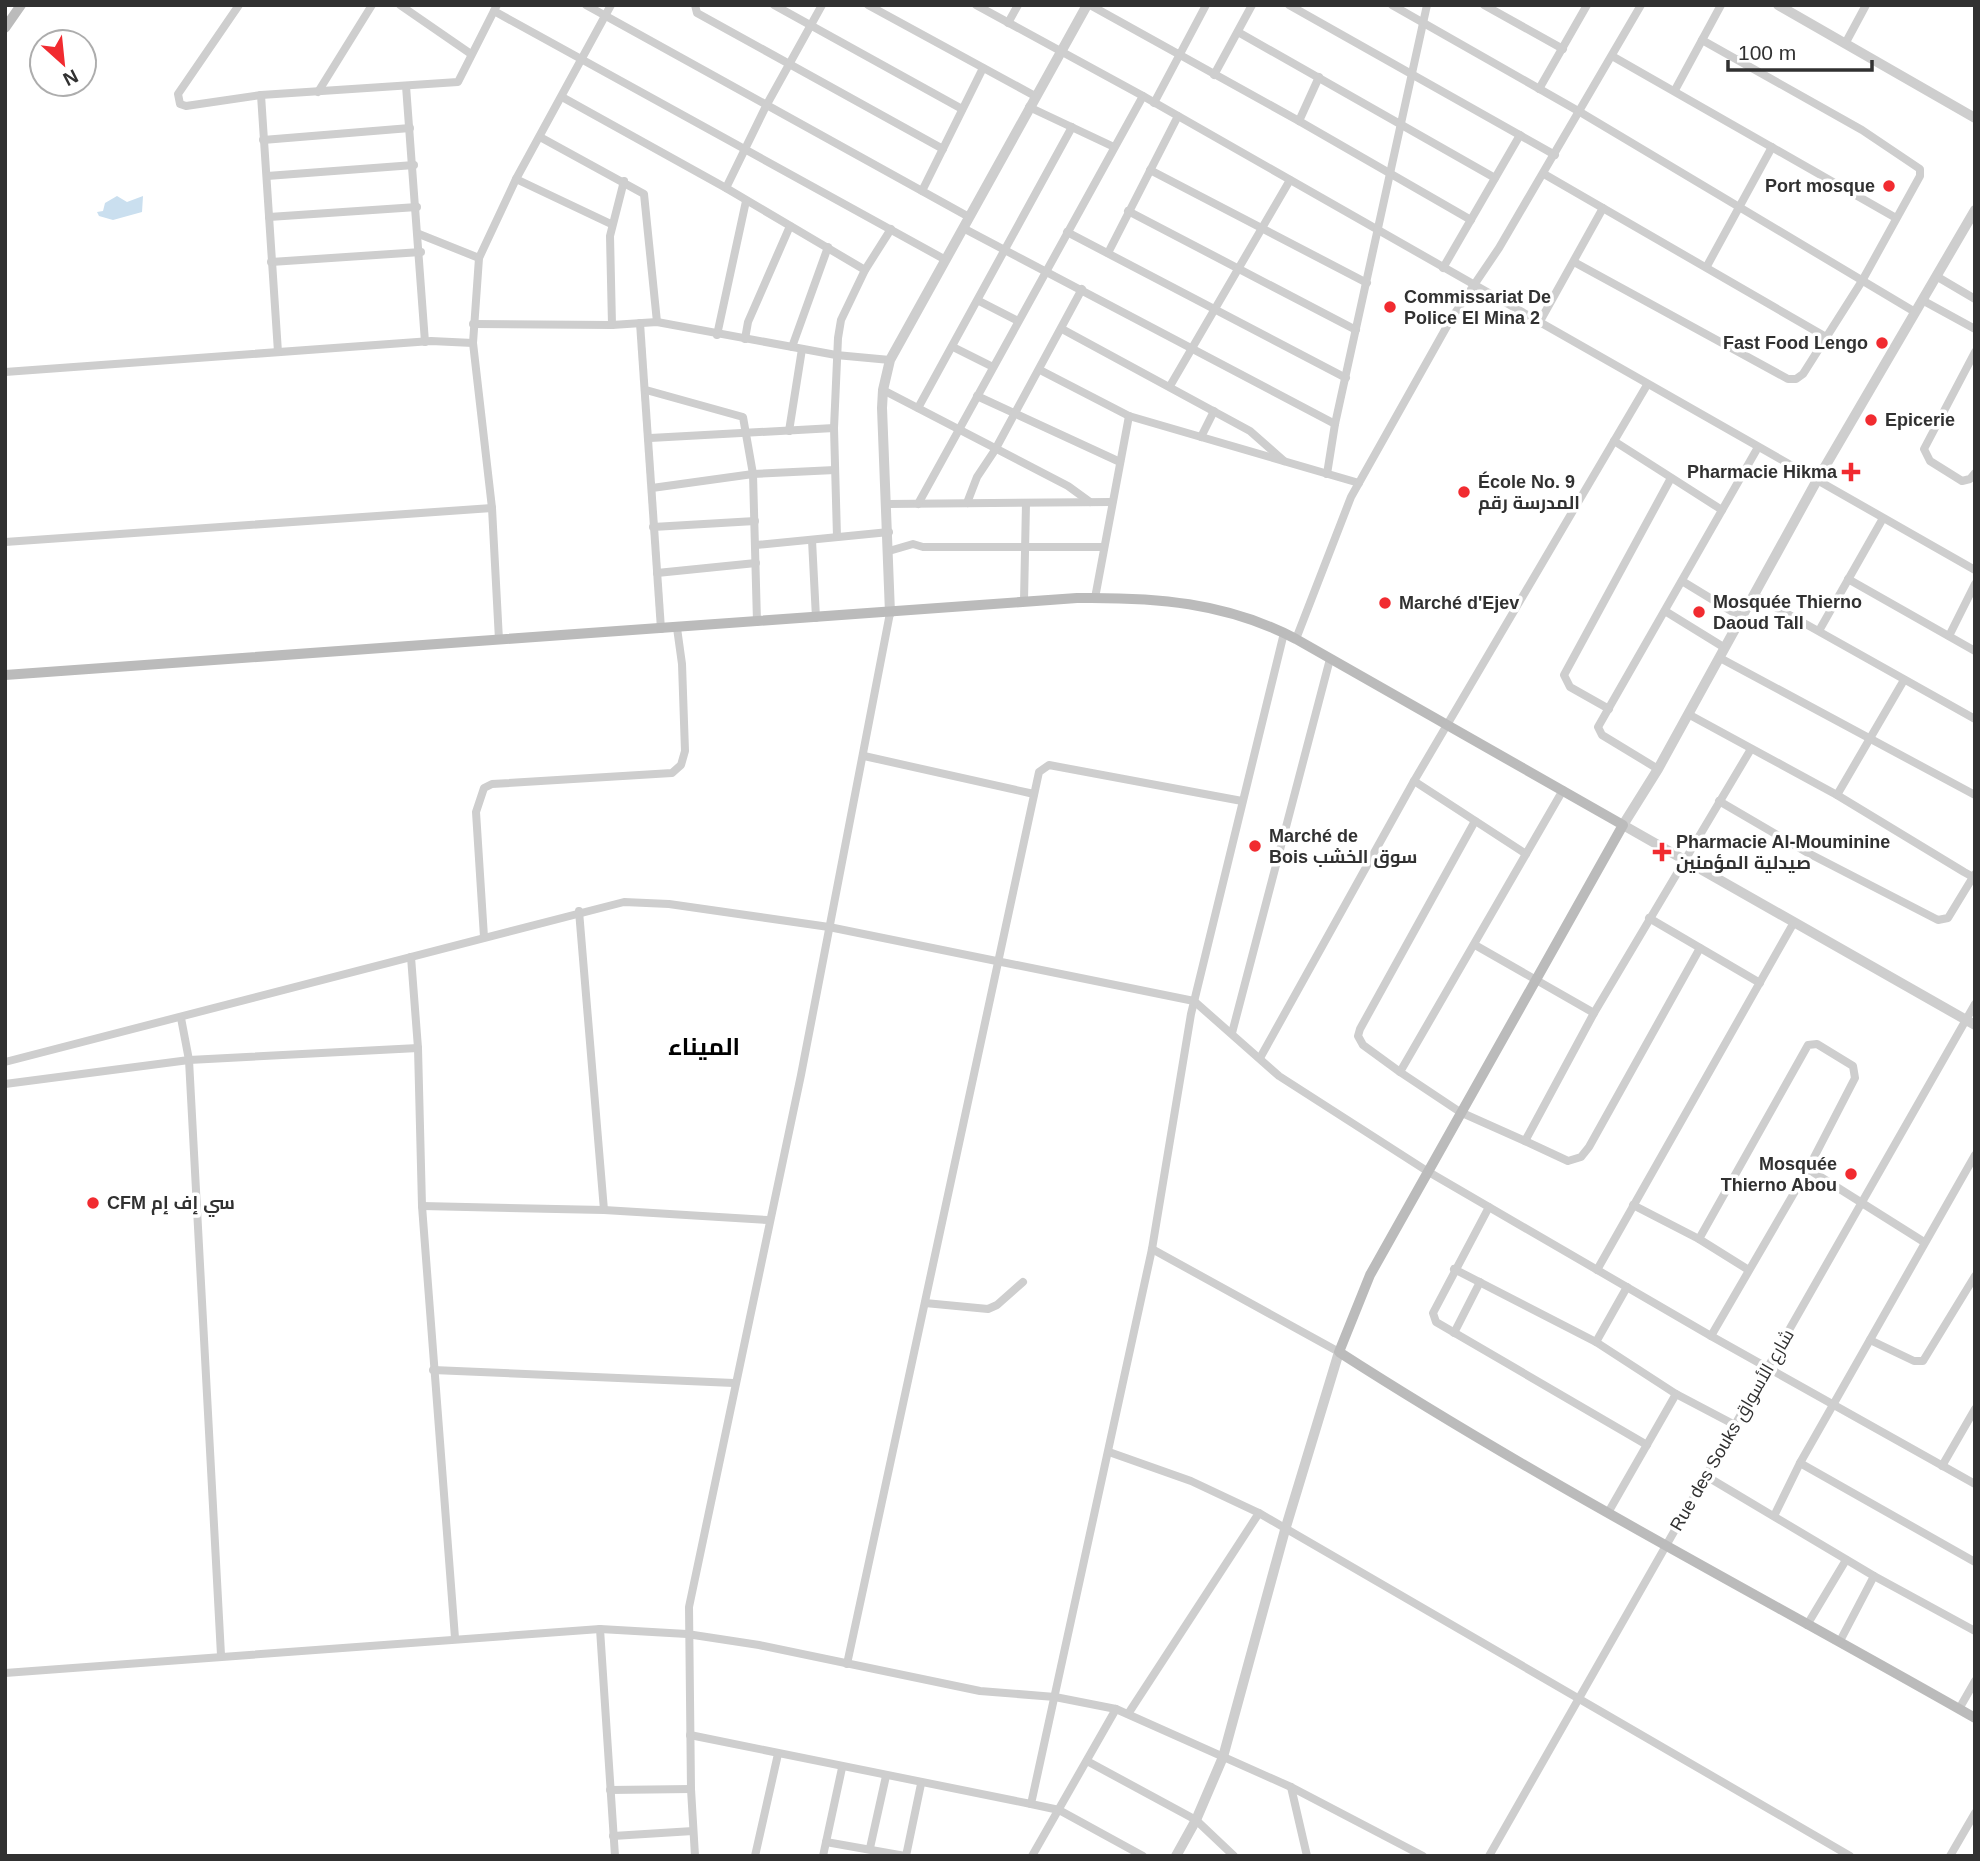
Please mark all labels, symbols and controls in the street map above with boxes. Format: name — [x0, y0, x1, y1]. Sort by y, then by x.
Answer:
north arrow — [28, 28, 98, 98]
scale bar — [1728, 28, 1871, 72]
text: 100 m — [1738, 41, 1796, 64]
text: N — [60, 65, 81, 90]
place label: Port mosque — [1765, 176, 1875, 196]
marker: Port mosque — [1881, 178, 1897, 194]
place label: Commissariat De Police El Mina 2 — [1404, 287, 1551, 328]
marker: Commissariat De Police El Mina 2 — [1382, 299, 1398, 315]
place label: Fast Food Lengo — [1723, 333, 1868, 353]
marker: Fast Food Lengo — [1874, 335, 1890, 351]
place label: Epicerie — [1885, 410, 1955, 430]
marker: Epicerie — [1863, 412, 1879, 428]
place label: Pharmacie Hikma — [1687, 462, 1838, 482]
marker: Pharmacie Hikma — [1843, 464, 1859, 480]
place label: École No. 9 المدرسة رقم — [1478, 471, 1580, 515]
marker: École No. 9 المدرسة رقم — [1456, 484, 1472, 500]
place label: Mosquée Thierno Daoud Tall — [1713, 592, 1862, 633]
place label: Marché d'Ejev — [1399, 593, 1519, 613]
marker: Marché d'Ejev — [1377, 595, 1393, 611]
marker: Mosquée Thierno Daoud Tall — [1691, 604, 1707, 620]
place label: Marché de Bois سوق الخشب — [1269, 826, 1417, 868]
place label: Pharmacie Al-Mouminine صيدلية المؤمنين — [1676, 832, 1890, 874]
marker: Marché de Bois سوق الخشب — [1247, 838, 1263, 854]
marker: Pharmacie Al-Mouminine صيدلية المؤمنين — [1654, 844, 1670, 860]
district label: الميناء — [668, 1033, 740, 1060]
place label: Mosquée Thierno Abou — [1721, 1154, 1837, 1195]
marker: Mosquée Thierno Abou — [1843, 1166, 1859, 1182]
place label: CFM سي إف إم — [107, 1193, 235, 1217]
marker: CFM سي إف إم — [85, 1195, 101, 1211]
street label: Rue des Souks شارع الأسواق — [1666, 1326, 1800, 1535]

